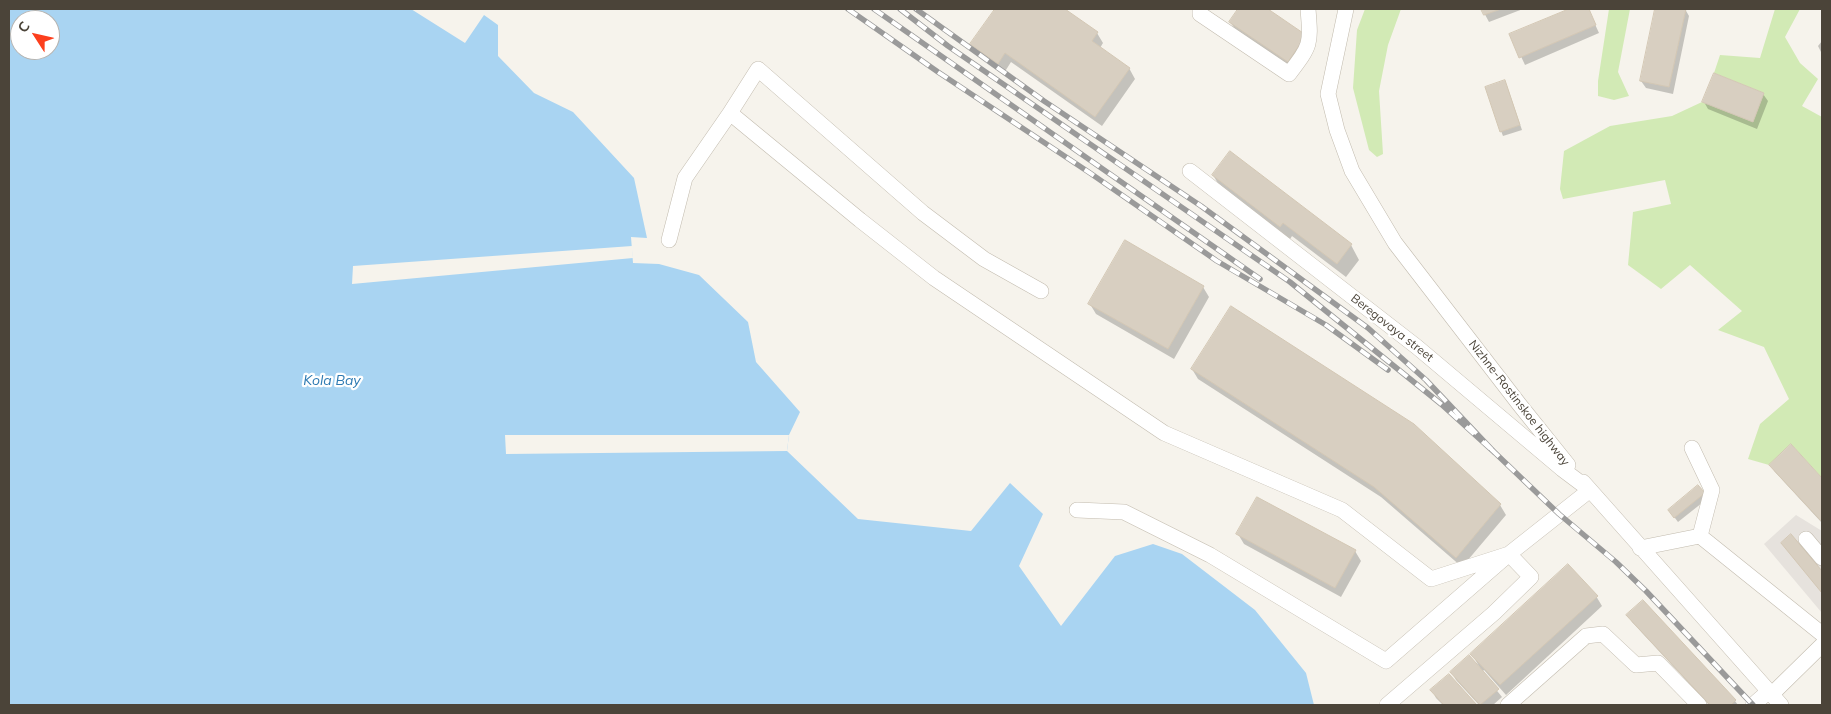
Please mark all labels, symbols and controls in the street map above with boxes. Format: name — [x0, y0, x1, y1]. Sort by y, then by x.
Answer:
north arrow — [10, 10, 60, 60]
text: С — [13, 18, 34, 36]
street label: Beregovaya street — [1348, 291, 1436, 365]
street label: Nizhne-Rostinskoe highway — [1466, 337, 1572, 469]
water label: Kola Bay — [303, 373, 361, 389]

